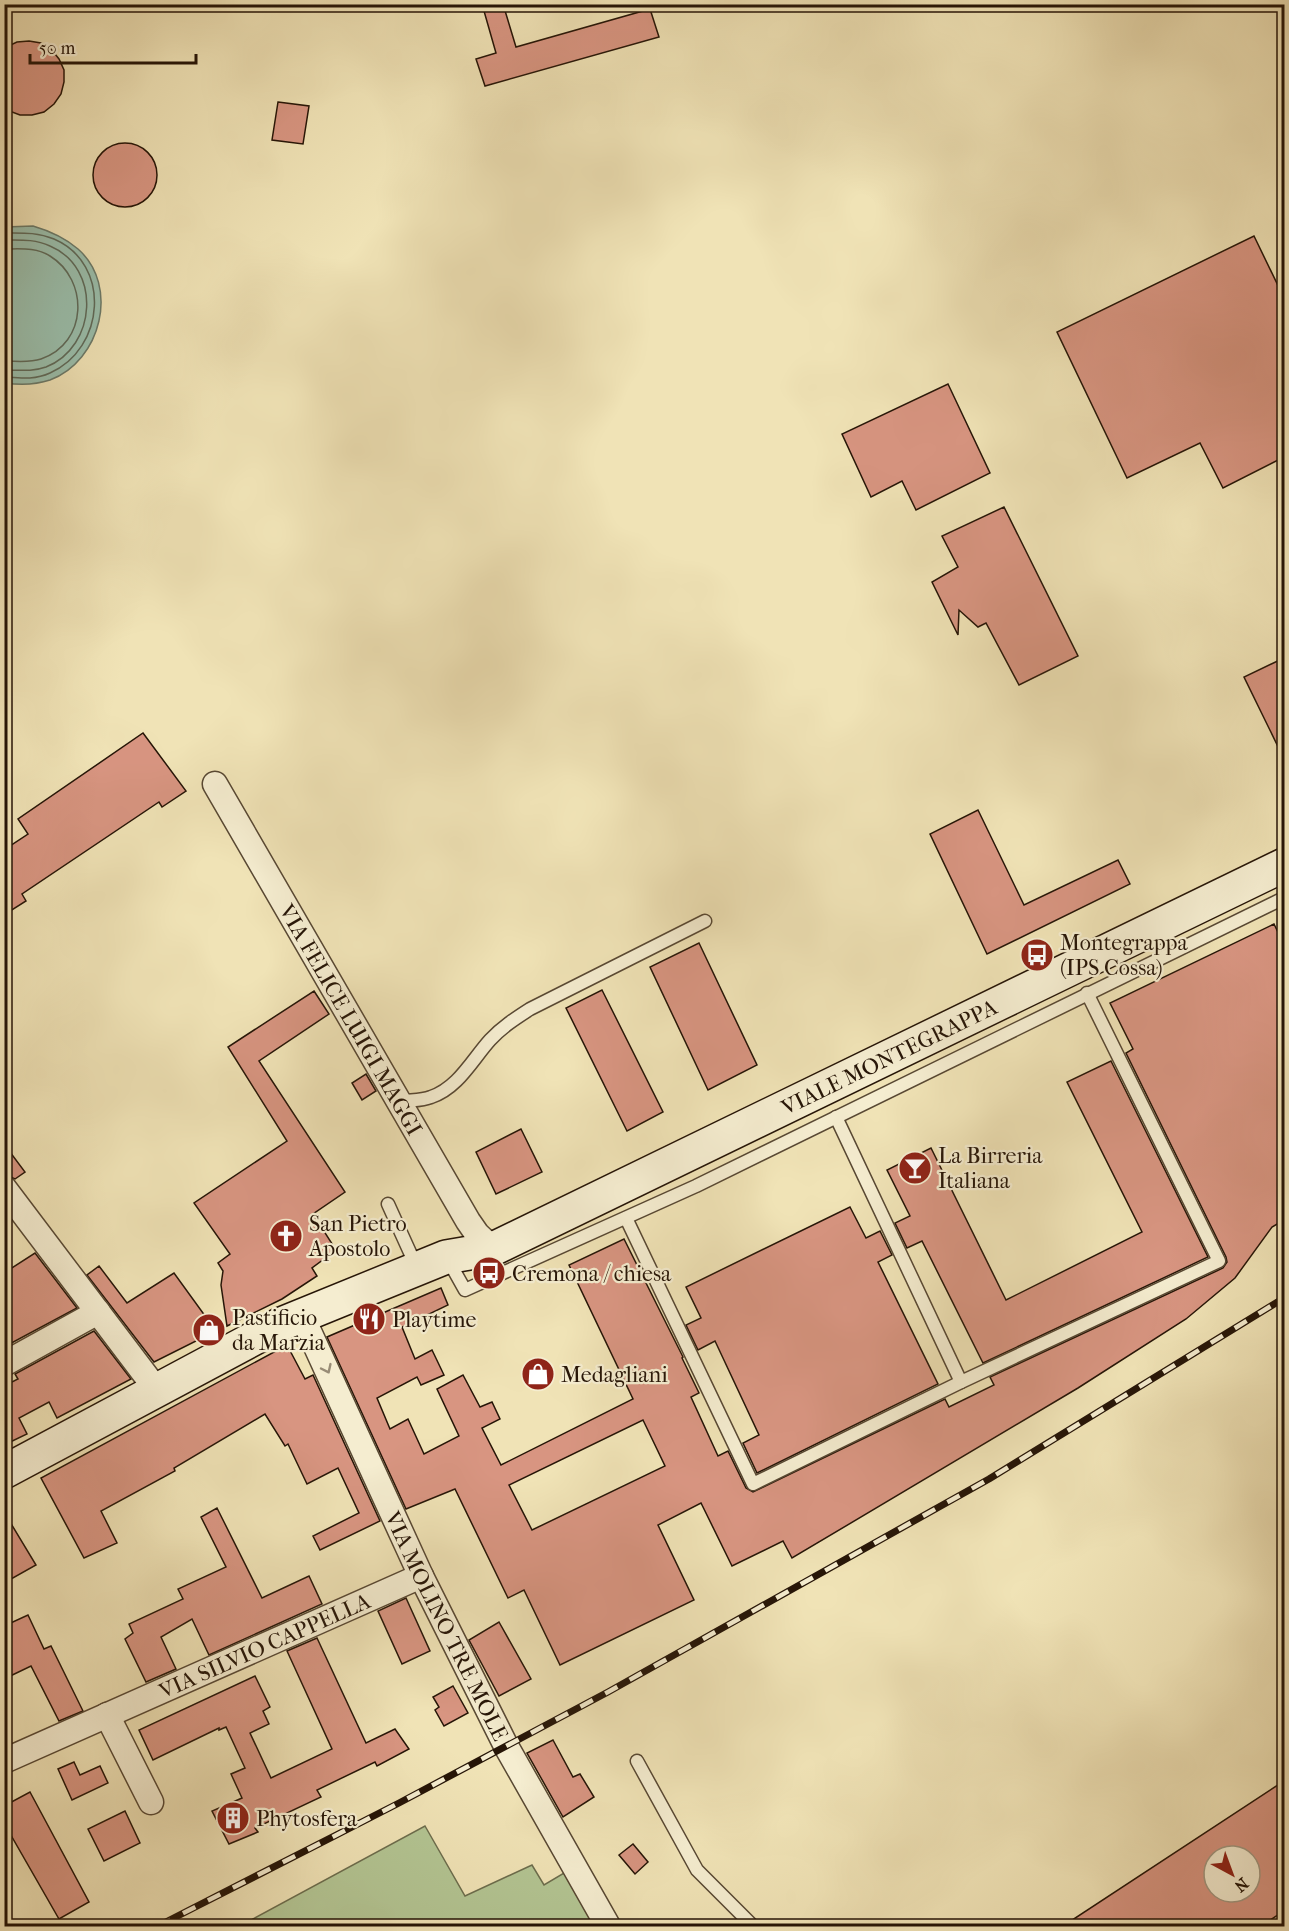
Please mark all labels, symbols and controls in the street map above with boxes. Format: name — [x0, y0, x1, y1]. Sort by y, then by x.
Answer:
scale bar — [30, 27, 196, 65]
text: 50 m — [39, 38, 76, 59]
street label: VIA FELICE LUIGI MAGGI — [273, 899, 428, 1140]
place label: Montegrappa (IPS Cossa) — [1060, 930, 1188, 981]
bus stop icon: Montegrappa (IPS Cossa) — [1019, 937, 1055, 973]
street label: VIALE MONTEGRAPPA — [777, 994, 1002, 1121]
place label: La Birreria Italiana — [938, 1143, 1043, 1194]
bar icon: La Birreria Italiana — [897, 1150, 933, 1186]
place label: San Pietro Apostolo — [308, 1211, 407, 1262]
church icon: San Pietro Apostolo — [268, 1218, 304, 1254]
bus stop icon: Cremona / chiesa — [471, 1255, 507, 1291]
place label: Cremona / chiesa — [512, 1261, 672, 1287]
restaurant icon: Playtime — [351, 1301, 387, 1337]
place label: Pastificio da Marzia — [232, 1305, 326, 1356]
place label: Playtime — [392, 1307, 476, 1333]
shop icon: Pastificio da Marzia — [191, 1312, 227, 1348]
shop icon: Medagliani — [520, 1356, 556, 1392]
one-way arrow — [319, 1362, 331, 1373]
place label: Medagliani — [561, 1362, 668, 1388]
street label: VIA MOLINO TRE MOLE — [379, 1506, 513, 1745]
street label: VIA SILVIO CAPPELLA — [154, 1588, 375, 1705]
building icon: Phytosfera — [215, 1800, 251, 1836]
place label: Phytosfera — [256, 1806, 358, 1832]
north arrow — [1202, 1844, 1262, 1904]
text: N — [1230, 1874, 1252, 1897]

